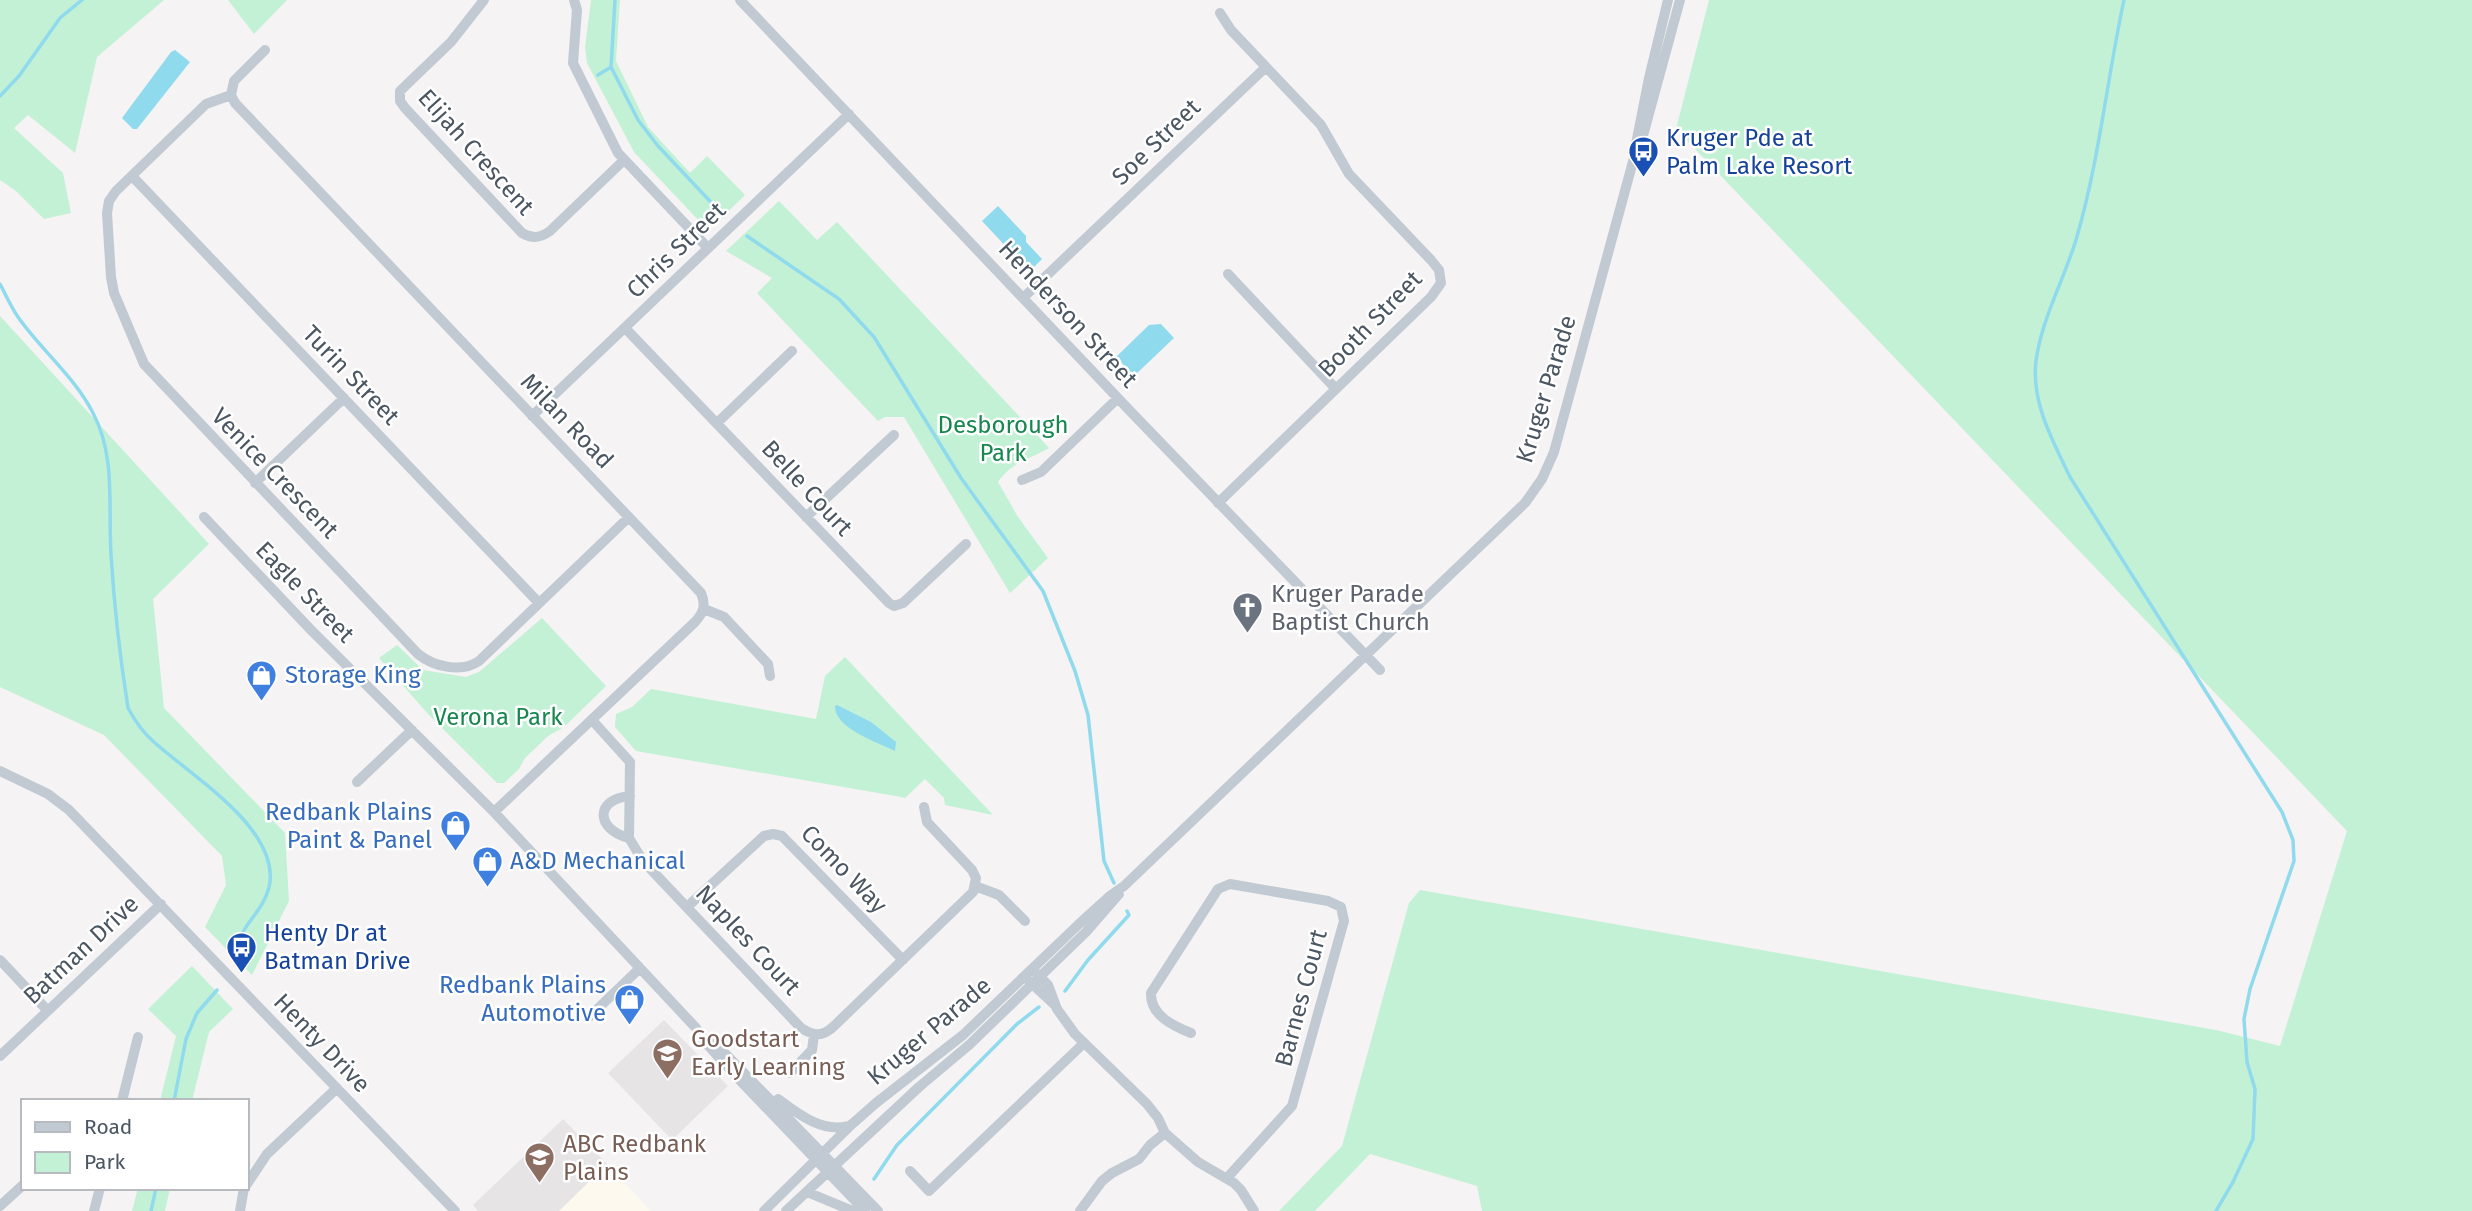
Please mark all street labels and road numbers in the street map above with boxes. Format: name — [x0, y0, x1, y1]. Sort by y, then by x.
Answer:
street label: Elijah Crescent — [412, 83, 540, 221]
street label: Soe Street — [1106, 93, 1206, 191]
street label: Chris Street — [621, 196, 731, 304]
street label: Henderson Street — [993, 235, 1143, 393]
street label: Booth Street — [1312, 265, 1428, 383]
street label: Kruger Parade — [1510, 312, 1582, 466]
street label: Turin Street — [297, 320, 405, 431]
street label: Milan Road — [515, 368, 619, 474]
street label: Venice Crescent — [206, 402, 344, 544]
street label: Belle Court — [756, 435, 858, 542]
street label: Eagle Street — [250, 536, 360, 648]
street label: Como Way — [795, 819, 893, 919]
street label: Naples Court — [690, 879, 806, 1001]
street label: Batman Drive — [18, 890, 144, 1010]
street label: Barnes Court — [1269, 926, 1333, 1069]
street label: Kruger Parade — [861, 971, 997, 1091]
street label: Henty Drive — [268, 988, 376, 1098]

